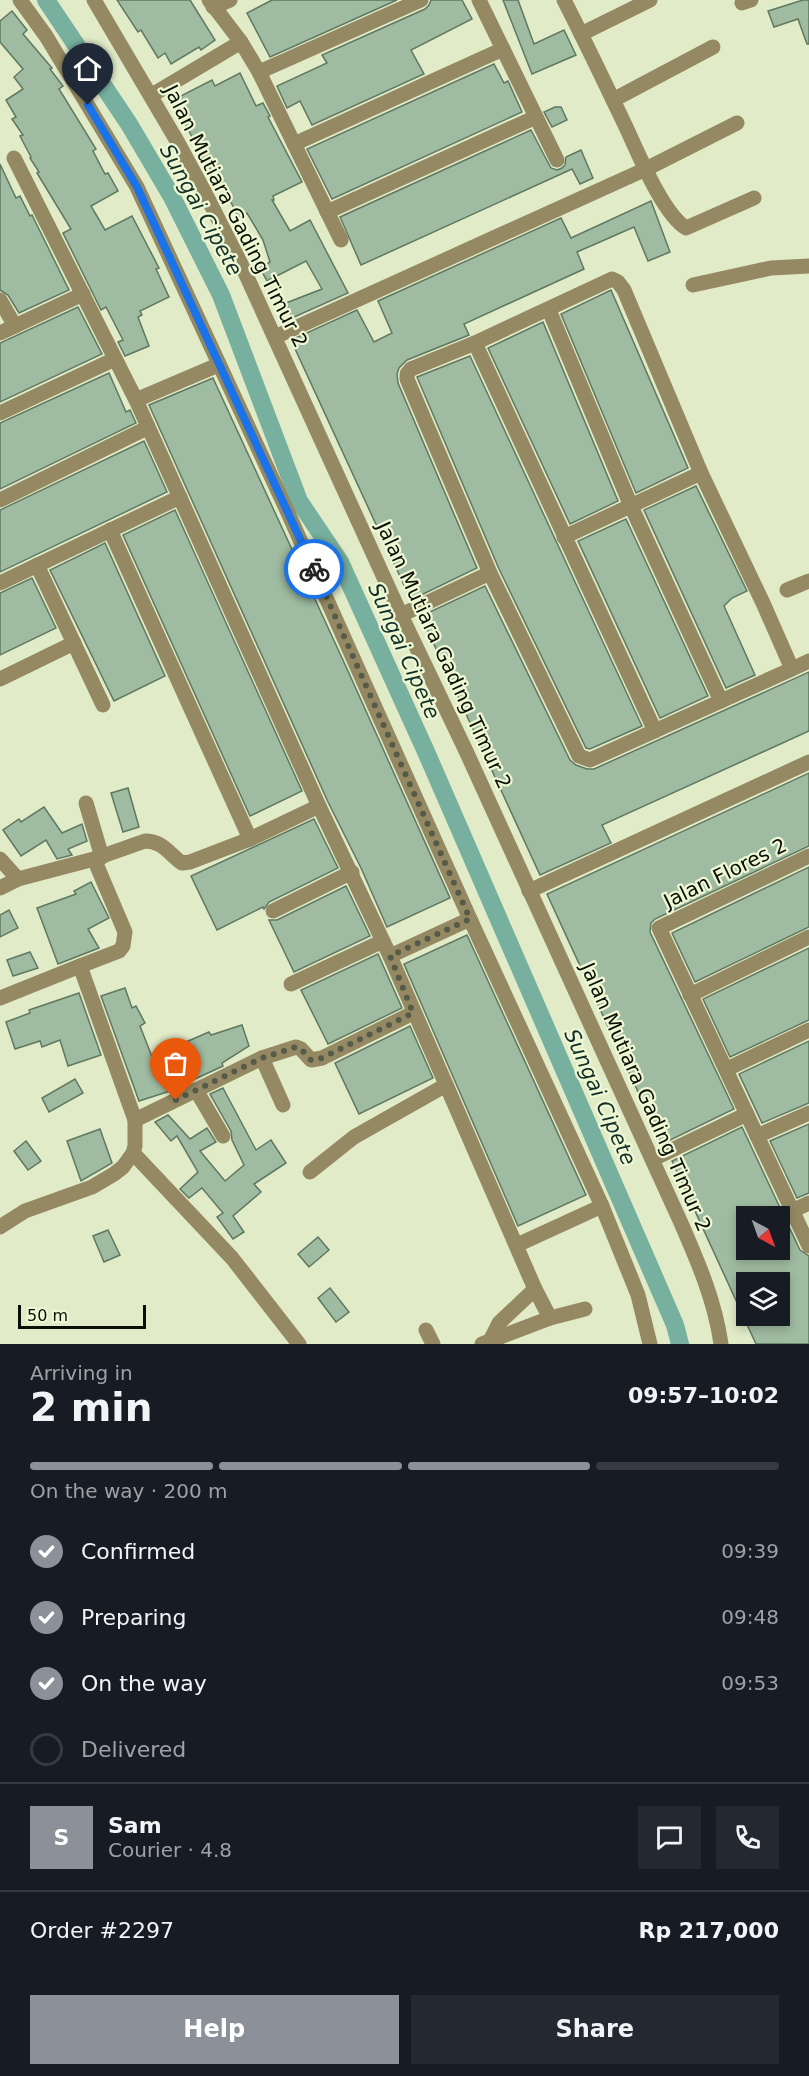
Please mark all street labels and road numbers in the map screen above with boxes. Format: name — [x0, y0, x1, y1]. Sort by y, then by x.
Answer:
street label: Jalan Mutiara Gading Timur 2 — [158, 79, 313, 351]
street label: Jalan Mutiara Gading Timur 2 — [371, 516, 517, 792]
street label: Jalan Flores 2 — [658, 833, 790, 914]
street label: Jalan Mutiara Gading Timur 2 — [575, 957, 716, 1235]

